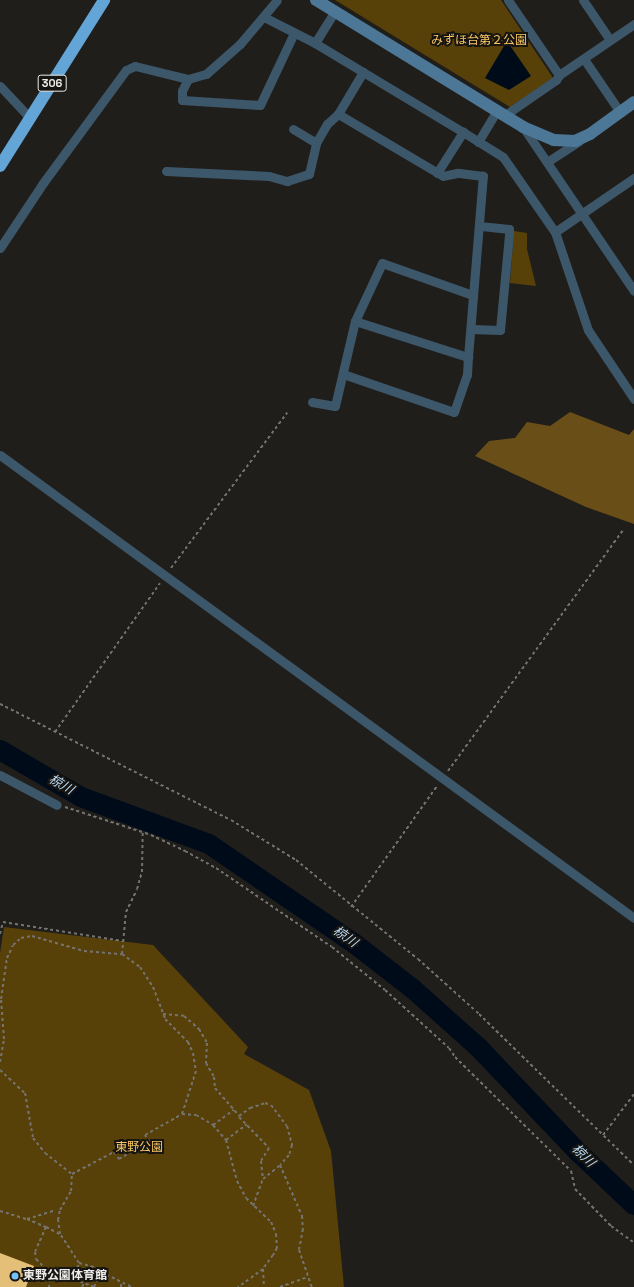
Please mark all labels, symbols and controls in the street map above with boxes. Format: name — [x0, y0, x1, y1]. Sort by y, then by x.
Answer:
park label: みずほ台第２公園 — [431, 34, 527, 48]
road number: 306 — [37, 74, 67, 92]
water label: 椋川 — [46, 772, 76, 798]
water label: 椋川 — [330, 923, 360, 951]
park label: 東野公園 — [115, 1141, 163, 1155]
water label: 椋川 — [568, 1141, 598, 1171]
place label: 東野公園体育館 — [23, 1269, 107, 1283]
marker: 東野公園体育館 — [10, 1271, 20, 1281]

